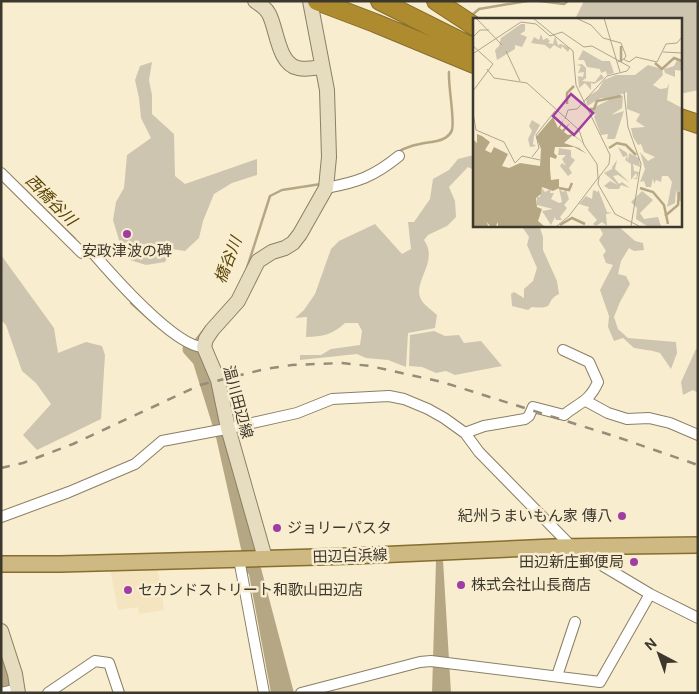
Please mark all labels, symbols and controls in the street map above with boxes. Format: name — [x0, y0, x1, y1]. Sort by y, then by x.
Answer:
inset map — [473, 18, 682, 226]
water label: 西橋谷川 — [21, 170, 82, 231]
marker: 安政津波の碑 — [121, 228, 133, 240]
water label: 橋谷川 — [210, 232, 247, 286]
place label: 安政津波の碑 — [82, 241, 172, 261]
street label: 温川田辺線 — [219, 363, 257, 441]
place label: 紀州うまいもん家 傳八 — [458, 506, 612, 526]
marker: 紀州うまいもん家 傳八 — [616, 510, 628, 522]
place label: ジョリーパスタ — [287, 518, 392, 538]
marker: ジョリーパスタ — [271, 522, 283, 534]
street label: 田辺白浜線 — [312, 545, 388, 567]
place label: 田辺新庄郵便局 — [519, 552, 624, 572]
marker: 田辺新庄郵便局 — [628, 556, 640, 568]
place label: 株式会社山長商店 — [471, 575, 591, 595]
marker: 株式会社山長商店 — [455, 579, 467, 591]
place label: セカンドストリート和歌山田辺店 — [138, 580, 363, 600]
marker: セカンドストリート和歌山田辺店 — [122, 584, 134, 596]
north arrow — [634, 629, 684, 679]
text: N — [641, 634, 660, 654]

